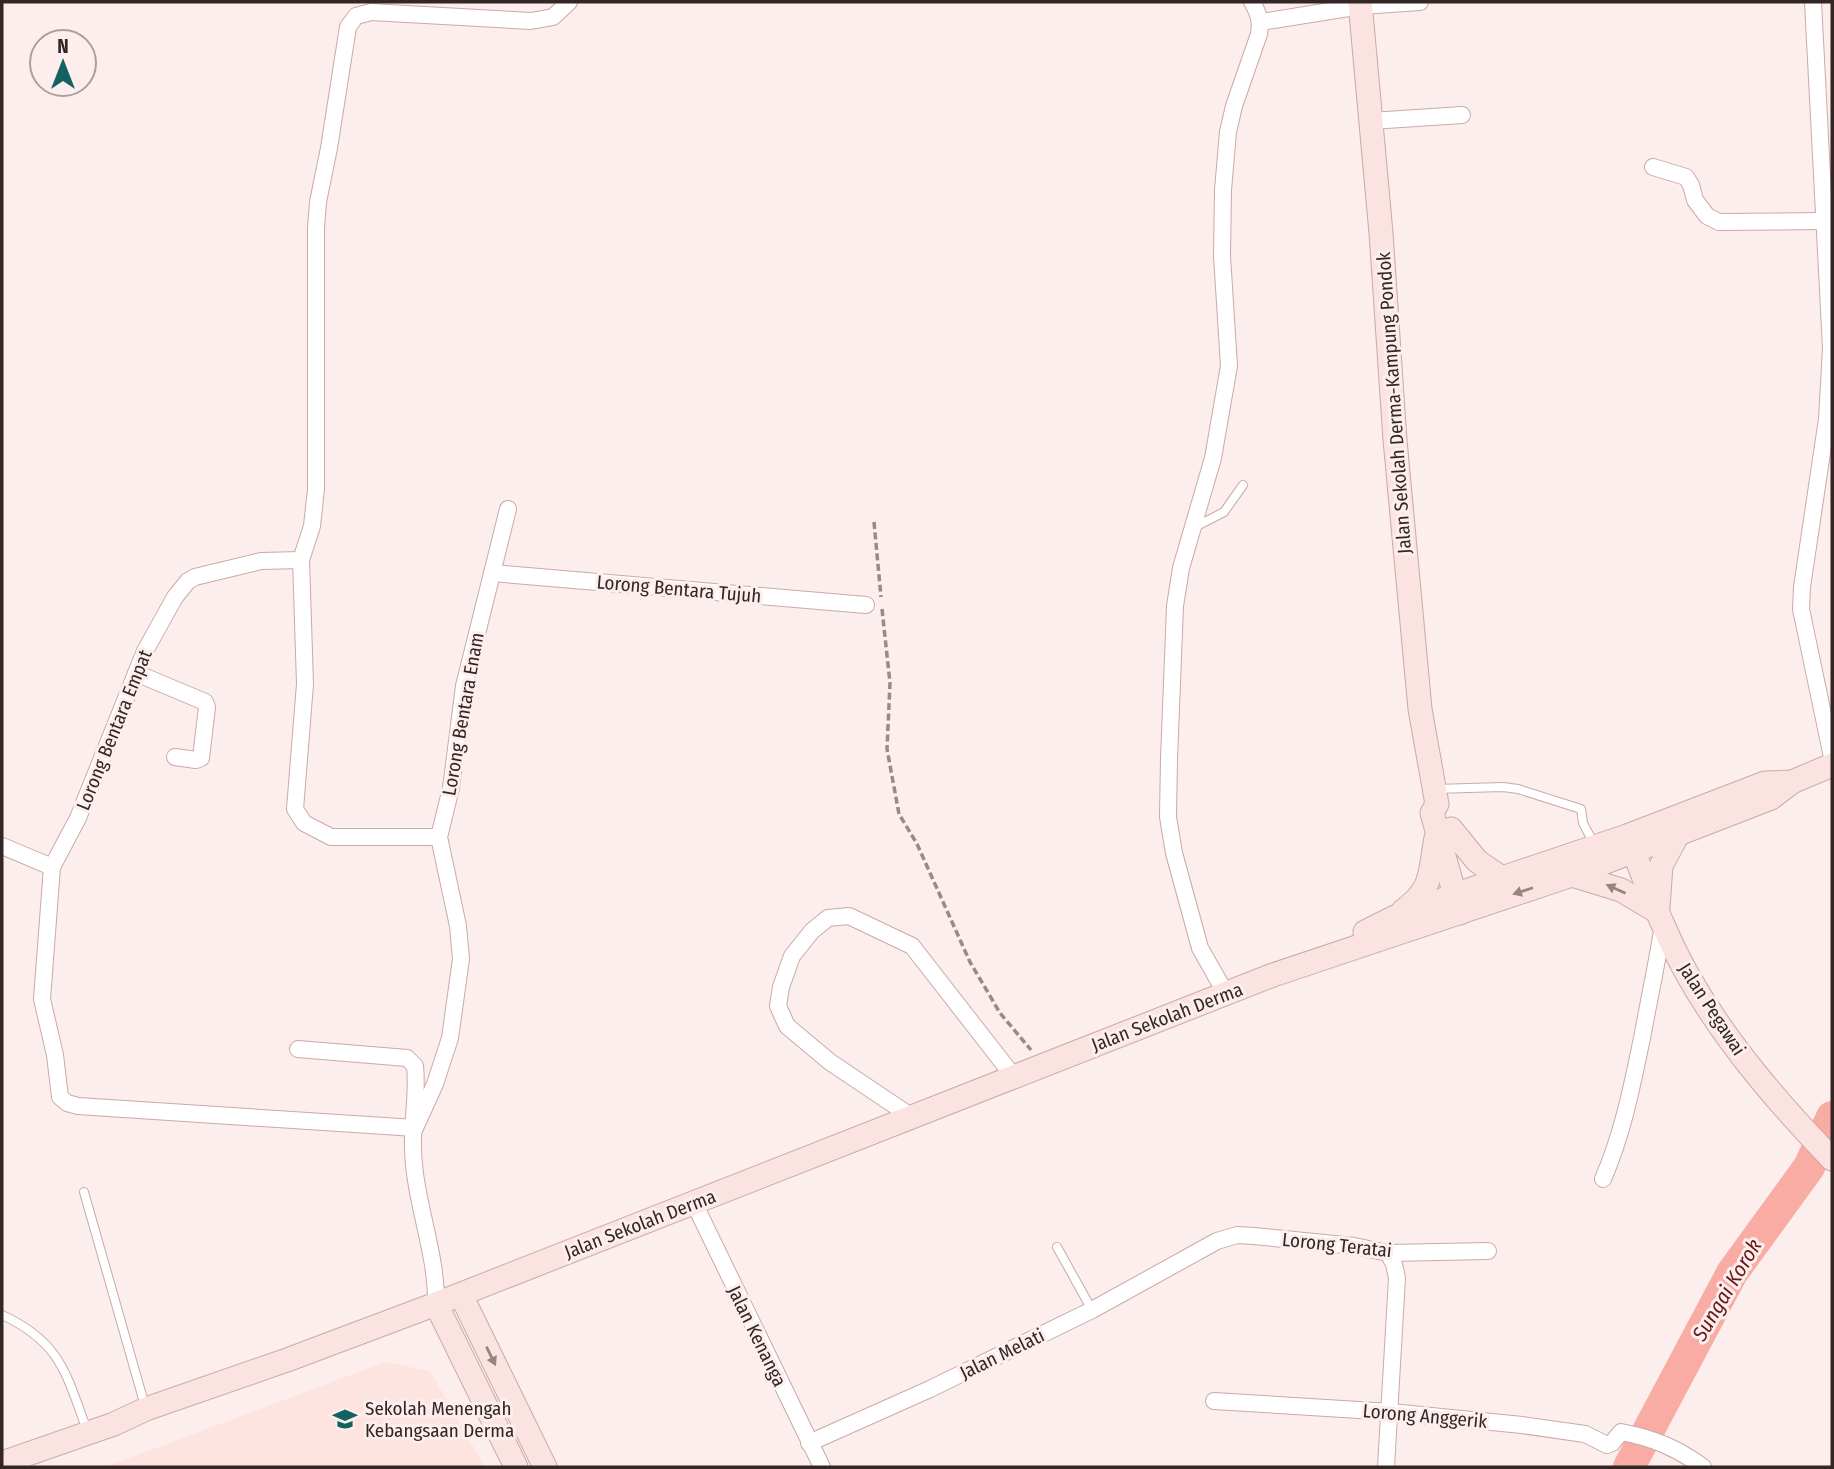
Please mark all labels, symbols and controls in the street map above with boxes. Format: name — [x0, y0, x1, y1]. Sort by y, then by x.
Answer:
north arrow — [28, 28, 98, 98]
text: N — [57, 35, 69, 58]
street label: Jalan Sekolah Derma-Kampung Pondok — [1372, 251, 1416, 555]
street label: Lorong Bentara Tujuh — [596, 570, 762, 608]
street label: Lorong Bentara Enam — [437, 631, 489, 797]
street label: Lorong Bentara Empat — [71, 646, 157, 814]
one-way arrow — [1606, 883, 1627, 894]
one-way arrow — [1512, 886, 1533, 897]
street label: Jalan Pegawai — [1674, 958, 1750, 1060]
street label: Jalan Sekolah Derma — [1088, 978, 1246, 1056]
street label: Jalan Sekolah Derma — [561, 1185, 719, 1263]
street label: Lorong Teratai — [1281, 1228, 1393, 1262]
water label: Sungai Korok — [1686, 1234, 1768, 1346]
street label: Jalan Kenanga — [723, 1282, 791, 1390]
street label: Jalan Melati — [956, 1324, 1048, 1384]
one-way arrow — [485, 1346, 496, 1366]
place label: Sekolah Menengah Kebangsaan Derma — [365, 1397, 514, 1442]
street label: Lorong Anggerik — [1362, 1399, 1488, 1433]
school or university icon: Sekolah Menengah Kebangsaan Derma — [331, 1405, 359, 1433]

